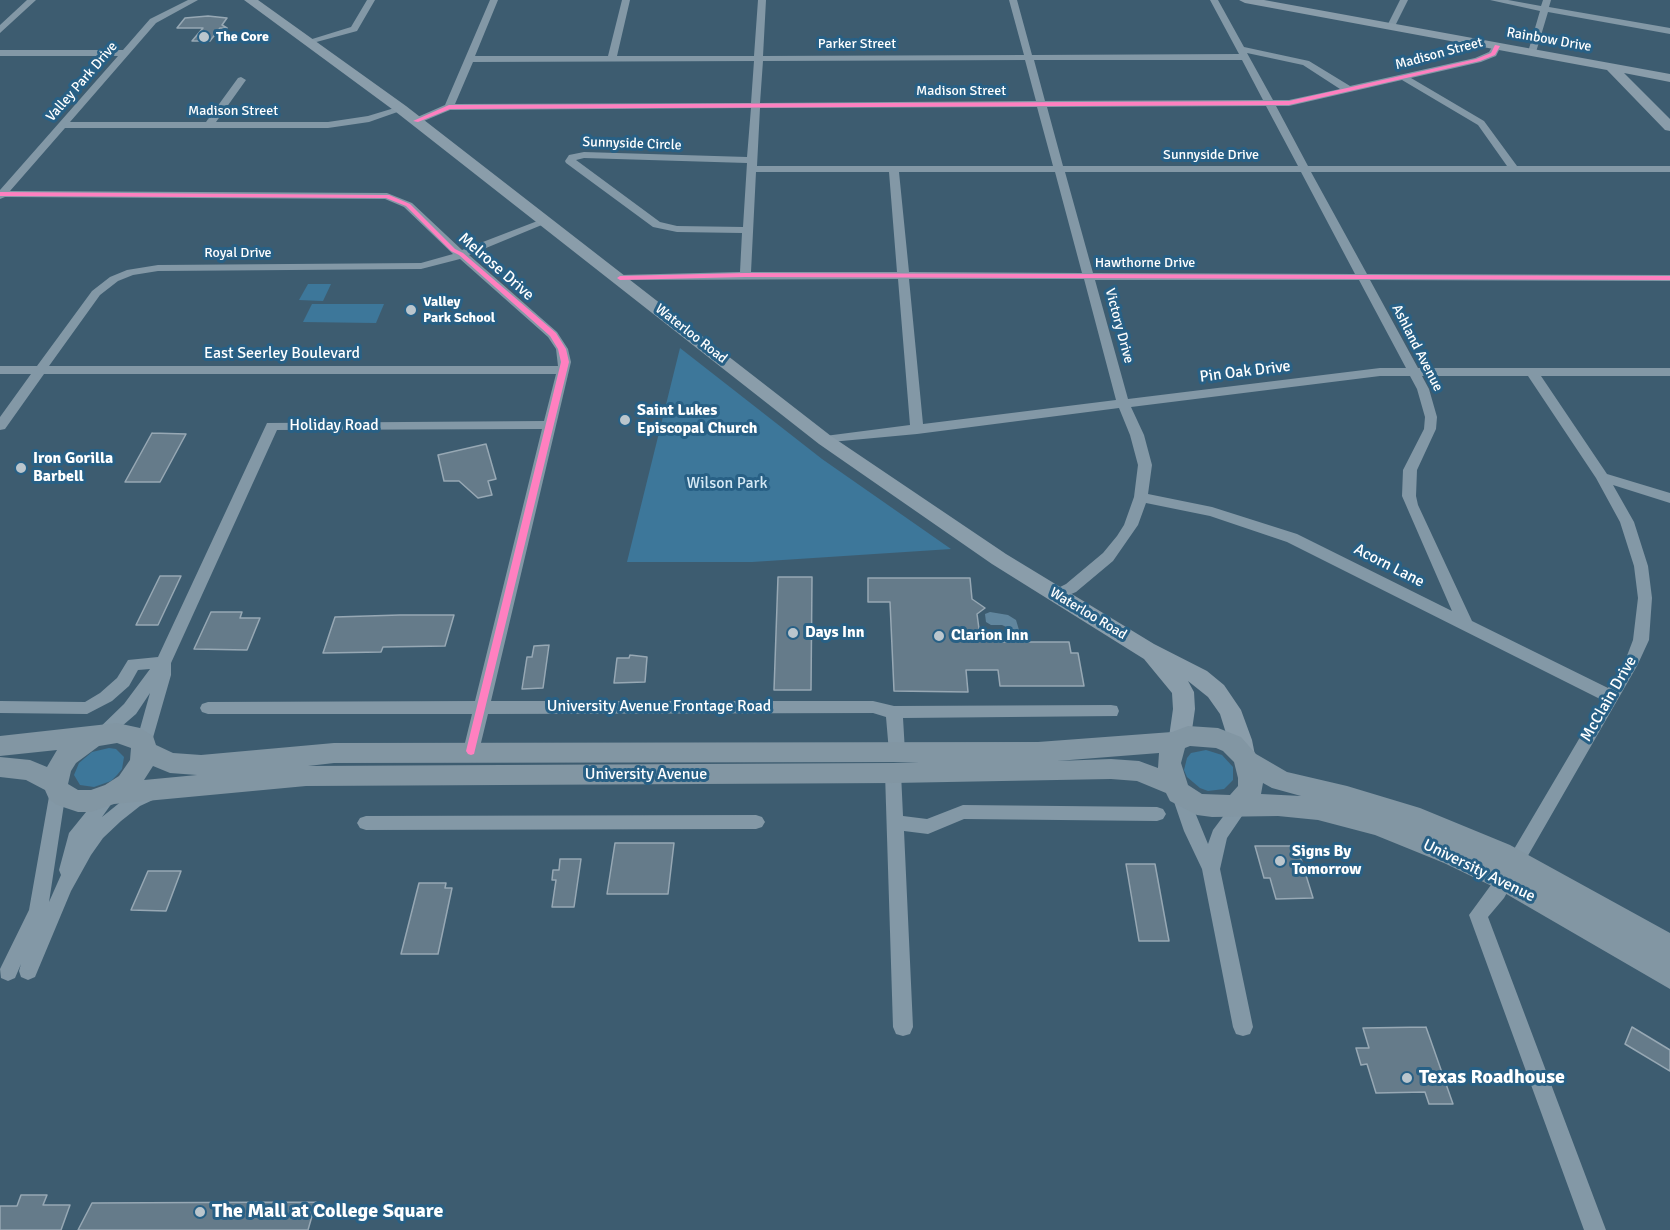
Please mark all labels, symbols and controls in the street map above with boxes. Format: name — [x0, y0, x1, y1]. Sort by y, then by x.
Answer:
street label: Rainbow Drive — [1505, 24, 1593, 56]
place label: The Core — [216, 29, 269, 45]
marker: The Core — [197, 30, 211, 44]
street label: Madison Street — [1393, 34, 1485, 74]
street label: Parker Street — [818, 36, 896, 52]
street label: Valley Park Drive — [43, 39, 121, 125]
street label: Madison Street — [916, 83, 1006, 99]
street label: Madison Street — [188, 103, 278, 119]
street label: Sunnyside Circle — [582, 134, 682, 154]
street label: Sunnyside Drive — [1163, 147, 1259, 163]
street label: Melrose Drive — [454, 229, 538, 305]
street label: Royal Drive — [204, 245, 272, 261]
street label: Hawthorne Drive — [1095, 255, 1195, 271]
street label: Victory Drive — [1101, 287, 1137, 365]
place label: Valley Park School — [423, 294, 495, 326]
street label: Waterloo Road — [652, 301, 730, 367]
street label: Ashland Avenue — [1388, 302, 1446, 394]
marker: Valley Park School — [404, 303, 418, 317]
street label: East Seerley Boulevard — [204, 344, 360, 364]
street label: Pin Oak Drive — [1198, 357, 1292, 387]
place label: Saint Lukes Episcopal Church — [637, 401, 757, 439]
marker: Saint Lukes Episcopal Church — [618, 413, 632, 427]
street label: Holiday Road — [289, 416, 379, 436]
place label: Iron Gorilla Barbell — [33, 449, 113, 487]
marker: Iron Gorilla Barbell — [14, 461, 28, 475]
park label: Wilson Park — [687, 474, 767, 494]
street label: Acorn Lane — [1351, 540, 1427, 592]
street label: Waterloo Road — [1046, 584, 1130, 644]
place label: Days Inn — [805, 623, 865, 643]
marker: Days Inn — [786, 626, 800, 640]
place label: Clarion Inn — [951, 626, 1029, 646]
marker: Clarion Inn — [932, 629, 946, 643]
street label: McClain Drive — [1577, 653, 1641, 745]
street label: University Avenue Frontage Road — [547, 697, 771, 717]
street label: University Avenue — [585, 765, 707, 785]
street label: University Avenue — [1420, 836, 1538, 906]
place label: Signs By Tomorrow — [1292, 842, 1361, 880]
marker: Signs By Tomorrow — [1273, 854, 1287, 868]
place label: Texas Roadhouse — [1419, 1066, 1565, 1090]
marker: Texas Roadhouse — [1400, 1071, 1414, 1085]
place label: The Mall at College Square — [212, 1200, 443, 1224]
marker: The Mall at College Square — [193, 1205, 207, 1219]

